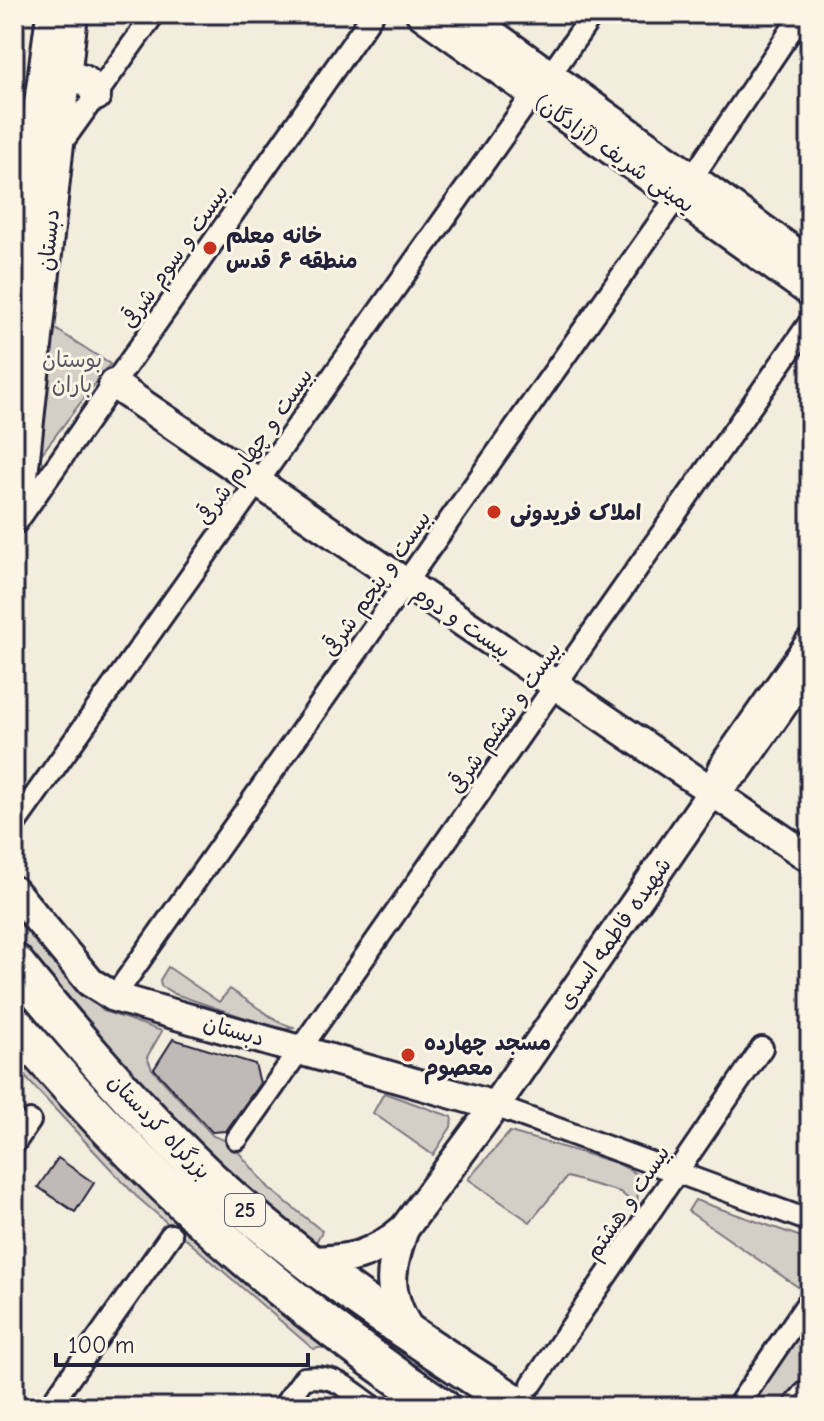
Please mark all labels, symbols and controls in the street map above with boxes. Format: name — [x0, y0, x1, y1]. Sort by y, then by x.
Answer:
street label: یمینی شریف (آزادگان) — [529, 89, 699, 219]
street label: بیست و سوم شرقی — [115, 179, 237, 336]
street label: دبستان — [33, 208, 65, 272]
place label: خانه معلم منطقه ۶ قدس — [226, 223, 358, 274]
marker: خانه معلم منطقه ۶ قدس — [201, 239, 219, 257]
park label: بوستان باران — [42, 347, 102, 398]
street label: بیست و چهارم شرقی — [190, 363, 321, 532]
place label: املاک فریدونی — [510, 500, 641, 527]
marker: املاک فریدونی — [485, 503, 503, 521]
street label: بیست و پنجم شرقی — [316, 505, 439, 663]
street label: بیست و دوم — [405, 580, 515, 667]
street label: بیست و ششم شرقی — [442, 636, 569, 800]
street label: شهیده فاطمه اسدی — [553, 853, 677, 1015]
street label: دبستان — [200, 1010, 267, 1052]
place label: مسجد چهارده معصوم — [424, 1030, 551, 1085]
marker: مسجد چهارده معصوم — [399, 1046, 417, 1064]
street label: بزرگراه کردستان — [102, 1069, 216, 1185]
street label: بیست و هشتم — [580, 1140, 678, 1266]
road number: 25 — [225, 1194, 265, 1226]
scale bar — [56, 1317, 308, 1367]
text: 100 m — [68, 1331, 135, 1359]

